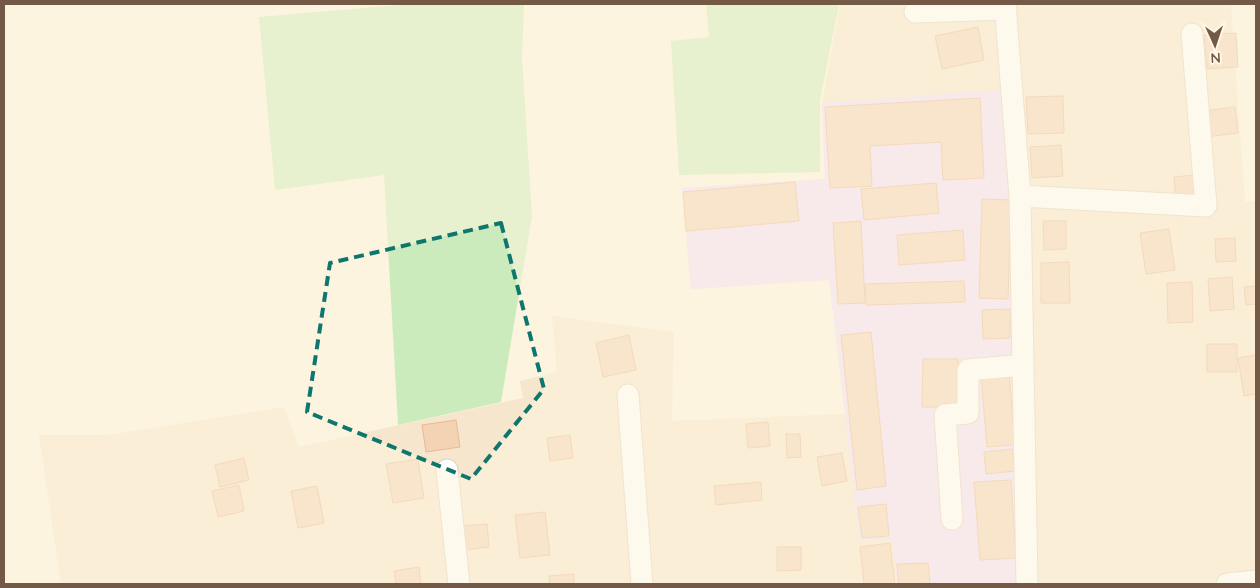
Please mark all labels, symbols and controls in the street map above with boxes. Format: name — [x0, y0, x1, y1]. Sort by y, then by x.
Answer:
north arrow — [1190, 20, 1240, 70]
text: N — [1210, 49, 1221, 67]

